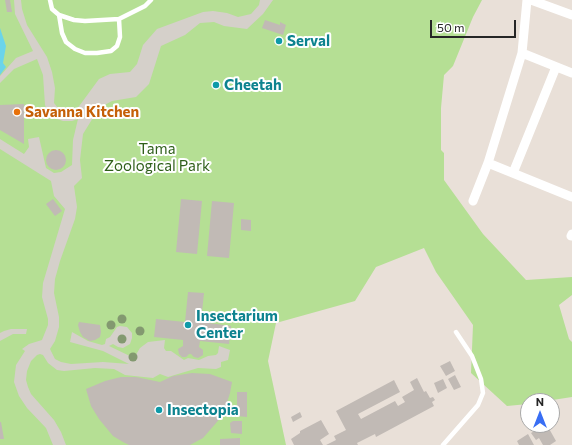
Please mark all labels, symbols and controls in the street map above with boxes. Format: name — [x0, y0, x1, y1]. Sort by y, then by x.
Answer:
scale bar — [432, 12, 518, 38]
text: 50 m — [437, 20, 465, 34]
place label: Serval — [287, 32, 330, 50]
marker: Serval — [274, 36, 284, 46]
place label: Cheetah — [224, 76, 282, 94]
marker: Cheetah — [211, 80, 221, 90]
place label: Savanna Kitchen — [25, 103, 139, 121]
marker: Savanna Kitchen — [12, 107, 22, 117]
park label: Tama Zoological Park — [104, 140, 210, 175]
place label: Insectarium Center — [196, 307, 278, 342]
marker: Insectarium Center — [183, 320, 193, 330]
north arrow — [520, 393, 560, 433]
text: N — [536, 395, 544, 408]
place label: Insectopia — [167, 401, 239, 419]
marker: Insectopia — [154, 405, 164, 415]

